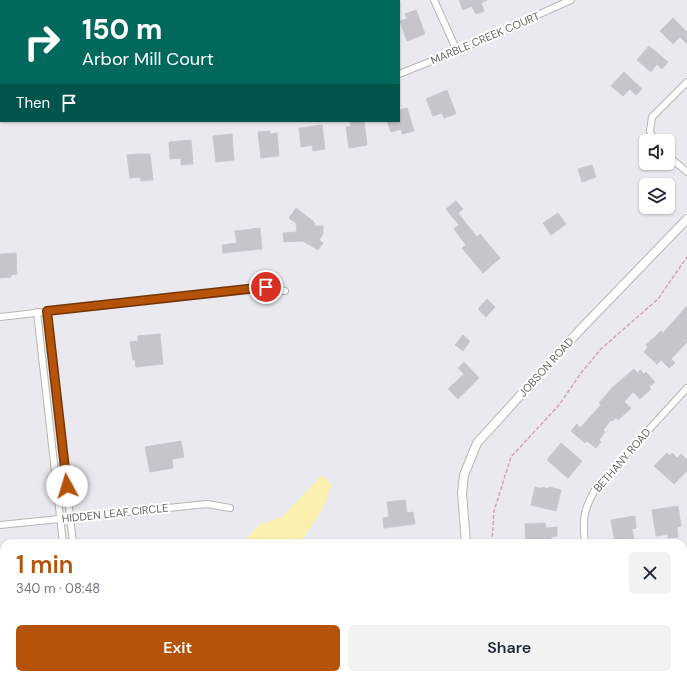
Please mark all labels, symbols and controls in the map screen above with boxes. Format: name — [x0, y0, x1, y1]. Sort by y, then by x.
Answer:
street label: MARBLE CREEK COURT — [428, 9, 542, 67]
text: 150 m — [82, 11, 162, 48]
icon: right — [16, 16, 68, 68]
text: Arbor Mill Court — [82, 47, 214, 71]
icon: arrive — [58, 92, 80, 114]
text: Then — [16, 93, 50, 113]
map controls — [639, 134, 675, 214]
button: sound — [639, 134, 675, 170]
button: layers — [639, 178, 675, 214]
pin — [249, 270, 283, 304]
icon: arrive — [255, 276, 277, 298]
street label: JOBSON ROAD — [516, 334, 577, 400]
street label: BETHANY ROAD — [590, 425, 654, 495]
position arrow — [46, 465, 88, 507]
street label: HIDDEN LEAF CIRCLE — [61, 500, 169, 526]
text: 1 min — [16, 549, 73, 580]
button: close — [629, 552, 671, 594]
text: 340 m · 08:48 — [16, 580, 100, 597]
button: Exit — [16, 625, 340, 671]
button: Share — [348, 625, 671, 671]

